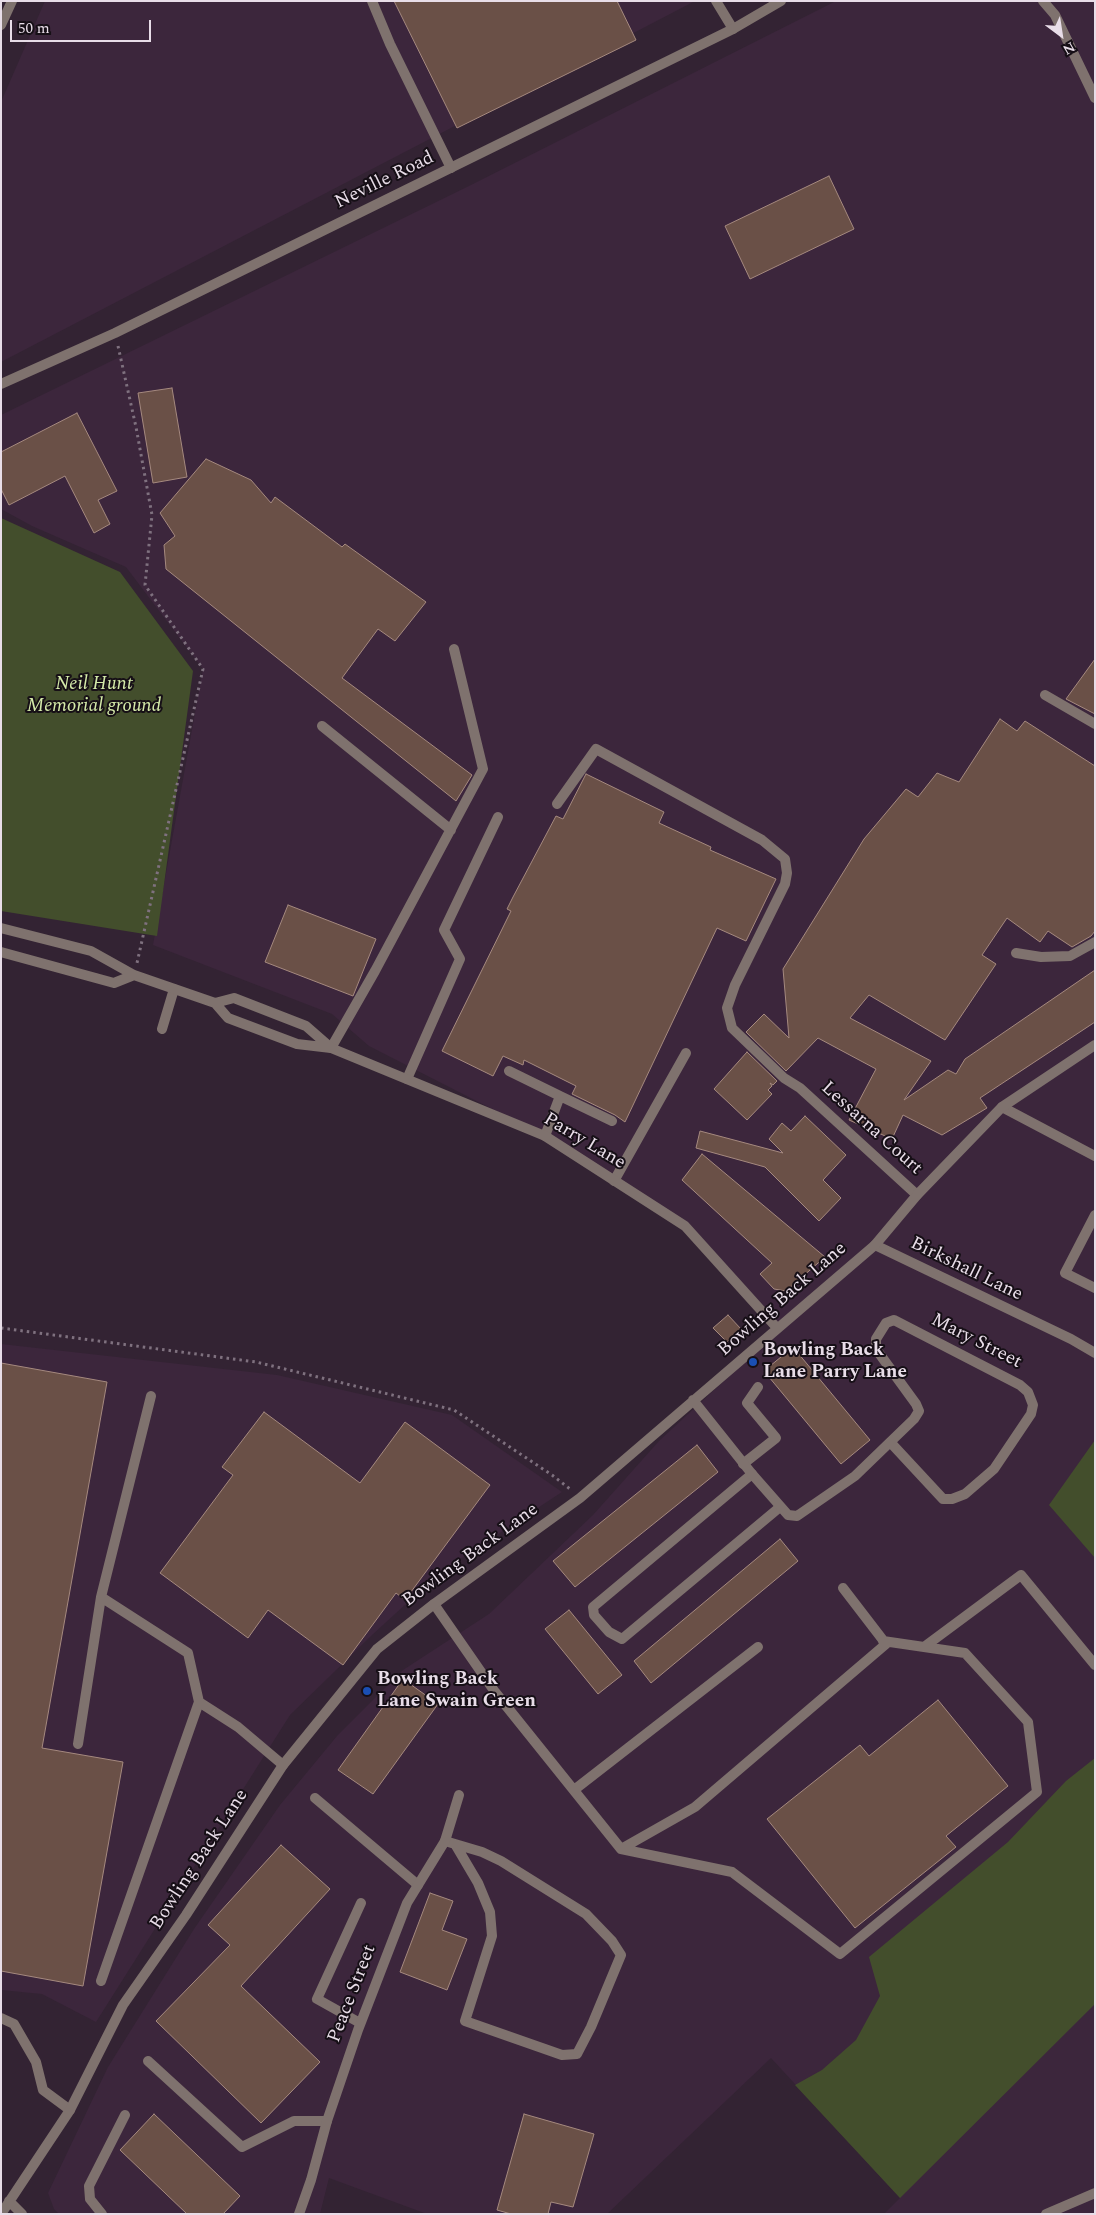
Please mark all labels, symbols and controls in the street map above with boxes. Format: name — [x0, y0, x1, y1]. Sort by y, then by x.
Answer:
scale bar — [12, 10, 154, 42]
north arrow — [1036, 10, 1086, 60]
text: 50 m — [18, 17, 50, 40]
text: N — [1059, 36, 1079, 60]
street label: Neville Road — [332, 147, 438, 215]
park label: Neil Hunt Memorial ground — [27, 674, 161, 718]
street label: Lessarna Court — [816, 1078, 926, 1180]
street label: Parry Lane — [539, 1109, 629, 1175]
street label: Birkshall Lane — [906, 1233, 1026, 1307]
street label: Bowling Back Lane — [714, 1238, 852, 1362]
street label: Mary Street — [927, 1309, 1025, 1375]
place label: Bowling Back Lane Parry Lane — [763, 1340, 907, 1384]
marker: Bowling Back Lane Parry Lane — [747, 1356, 759, 1368]
street label: Bowling Back Lane — [398, 1499, 544, 1613]
place label: Bowling Back Lane Swain Green — [377, 1669, 536, 1713]
marker: Bowling Back Lane Swain Green — [361, 1685, 373, 1697]
street label: Bowling Back Lane — [146, 1786, 254, 1934]
street label: Peace Street — [324, 1942, 382, 2046]

